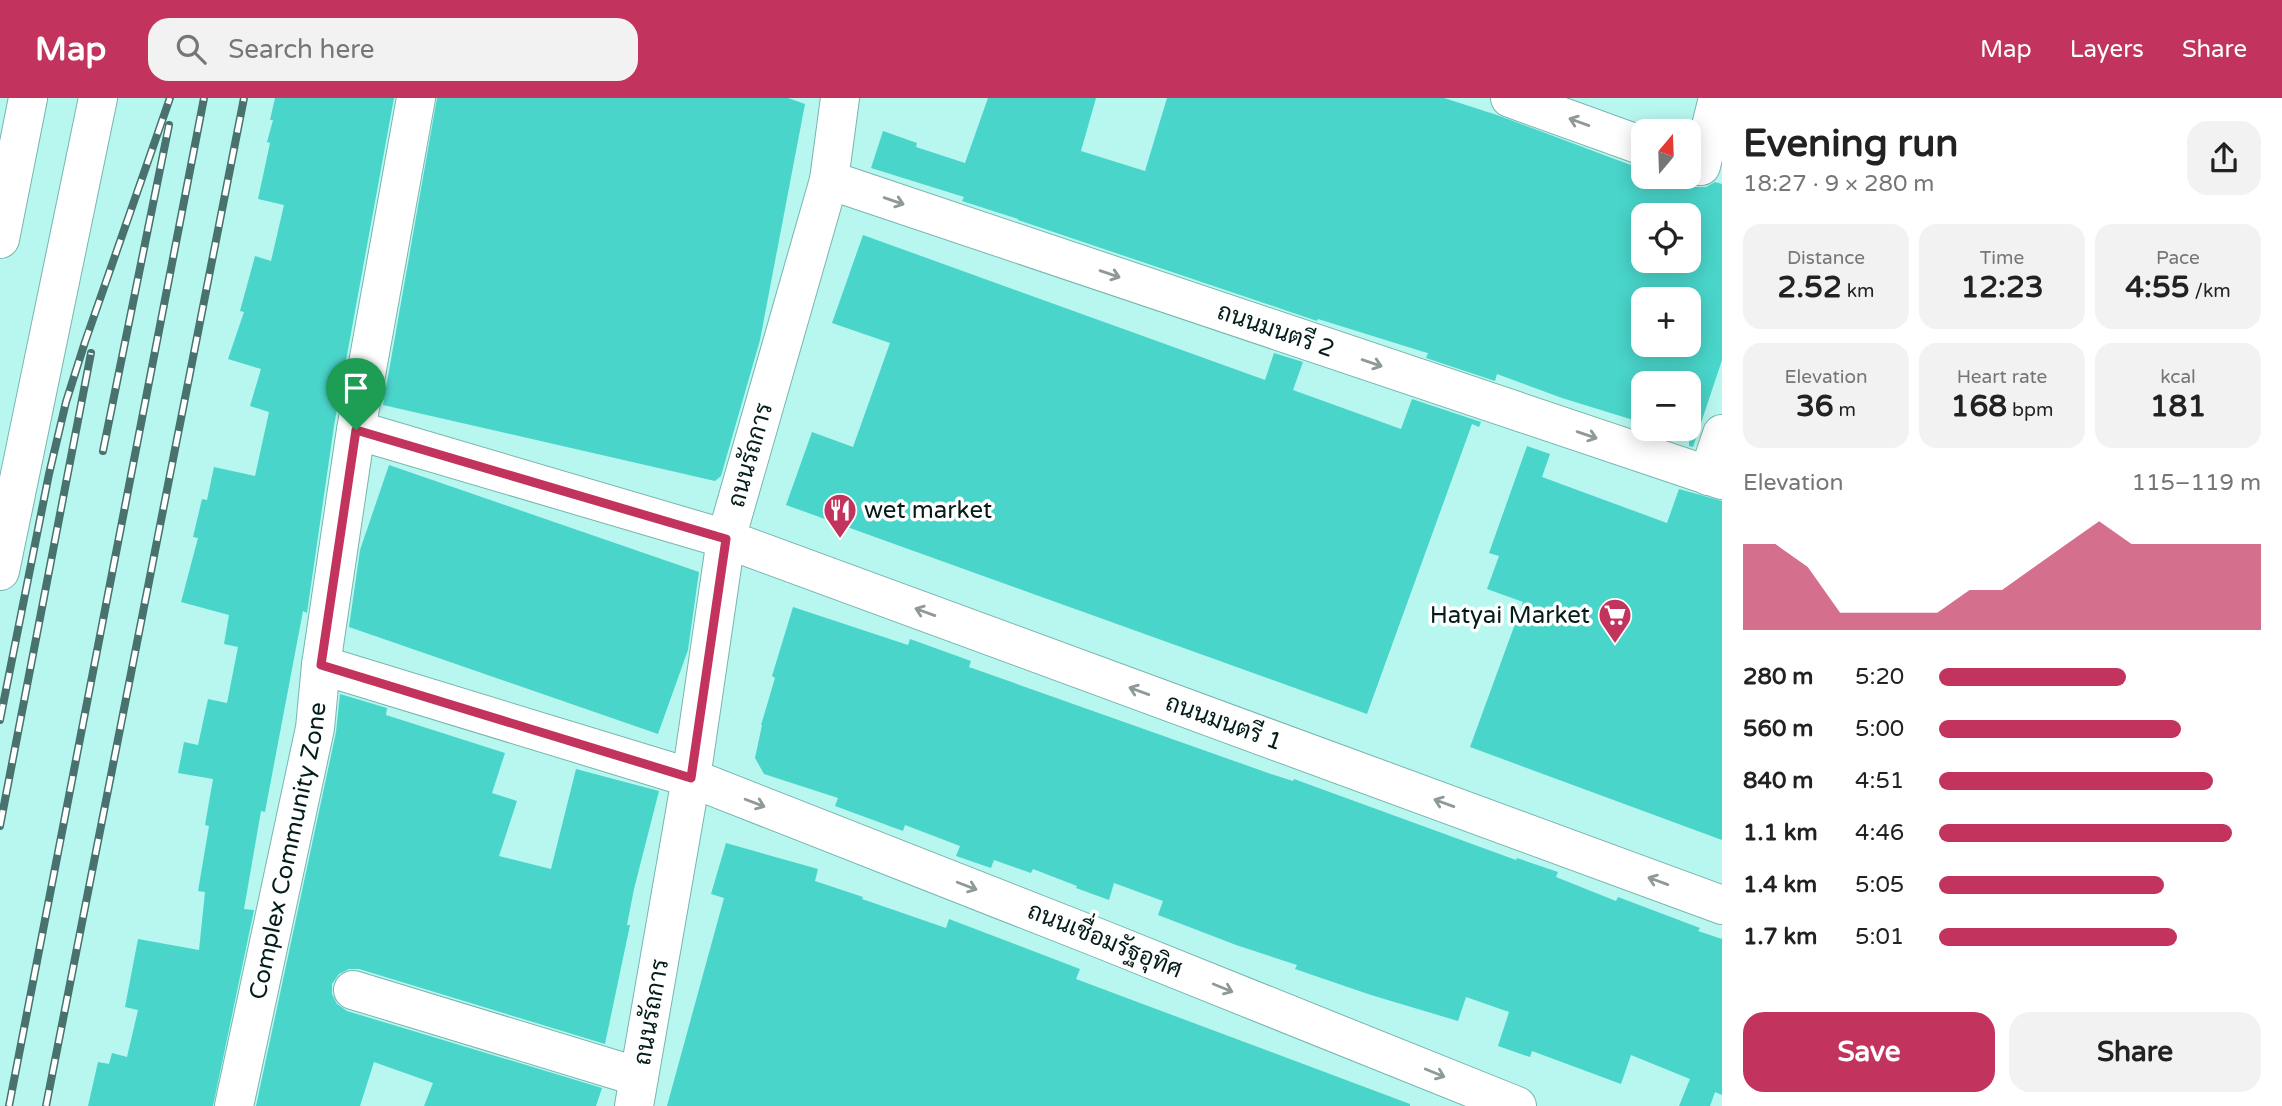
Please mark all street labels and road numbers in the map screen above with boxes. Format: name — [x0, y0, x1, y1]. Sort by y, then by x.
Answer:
street label: ถนนมนตรี 2 — [1213, 296, 1339, 364]
street label: ถนนรัถการ — [722, 400, 779, 511]
street label: ถนนมนตรี 1 — [1162, 687, 1286, 757]
street label: Complex Community Zone — [243, 701, 332, 1002]
street label: ถนนเชื่อมรัฐอุทิศ — [1023, 890, 1189, 986]
street label: ถนนรัถการ — [628, 957, 675, 1067]

